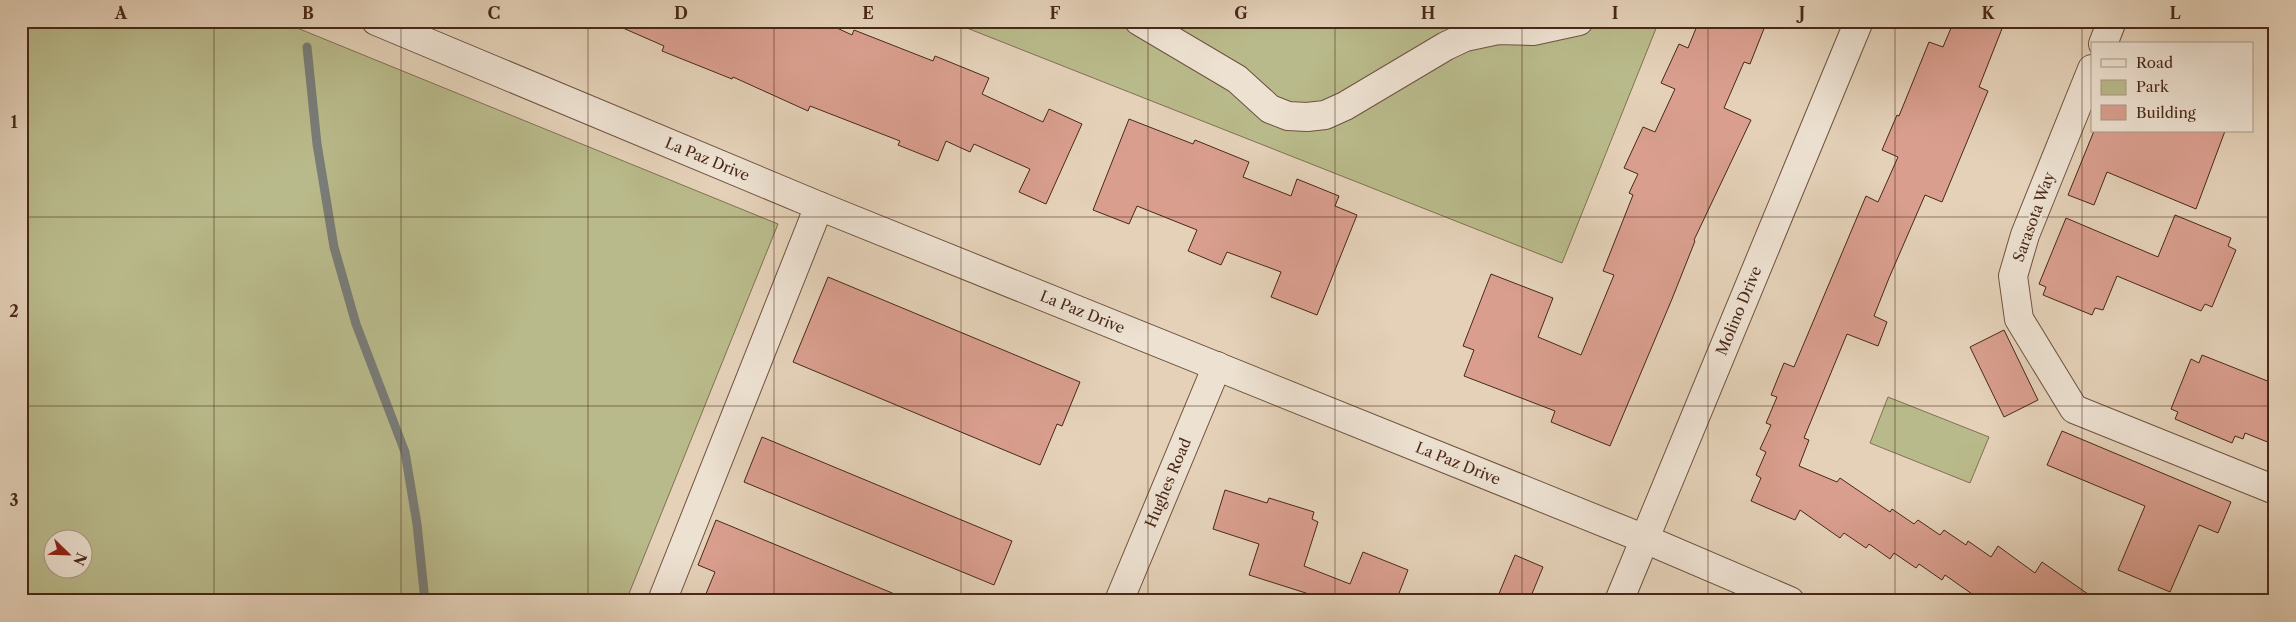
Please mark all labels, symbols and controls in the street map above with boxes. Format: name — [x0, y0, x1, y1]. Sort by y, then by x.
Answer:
text: A — [114, 3, 128, 23]
text: B — [302, 3, 314, 23]
text: C — [488, 3, 500, 23]
text: D — [674, 3, 688, 23]
text: E — [862, 3, 874, 23]
text: F — [1050, 3, 1061, 23]
text: G — [1234, 3, 1248, 23]
text: H — [1421, 3, 1435, 23]
text: I — [1612, 3, 1619, 23]
text: J — [1796, 3, 1805, 23]
text: K — [1982, 3, 1996, 23]
text: L — [2169, 3, 2181, 23]
legend — [2091, 42, 2254, 132]
text: Road — [2136, 53, 2173, 72]
text: Park — [2136, 77, 2170, 96]
text: Building — [2136, 103, 2196, 122]
text: 1 — [10, 112, 18, 132]
street label: La Paz Drive — [662, 133, 753, 185]
street label: Sarasota Way — [2009, 169, 2059, 264]
street label: Molino Drive — [1712, 263, 1765, 358]
street label: La Paz Drive — [1037, 286, 1128, 337]
text: 2 — [9, 301, 19, 321]
street label: Hughes Road — [1141, 435, 1195, 530]
street label: La Paz Drive — [1413, 438, 1503, 489]
text: 3 — [9, 490, 19, 510]
north arrow — [42, 530, 92, 580]
text: N — [69, 550, 91, 568]

